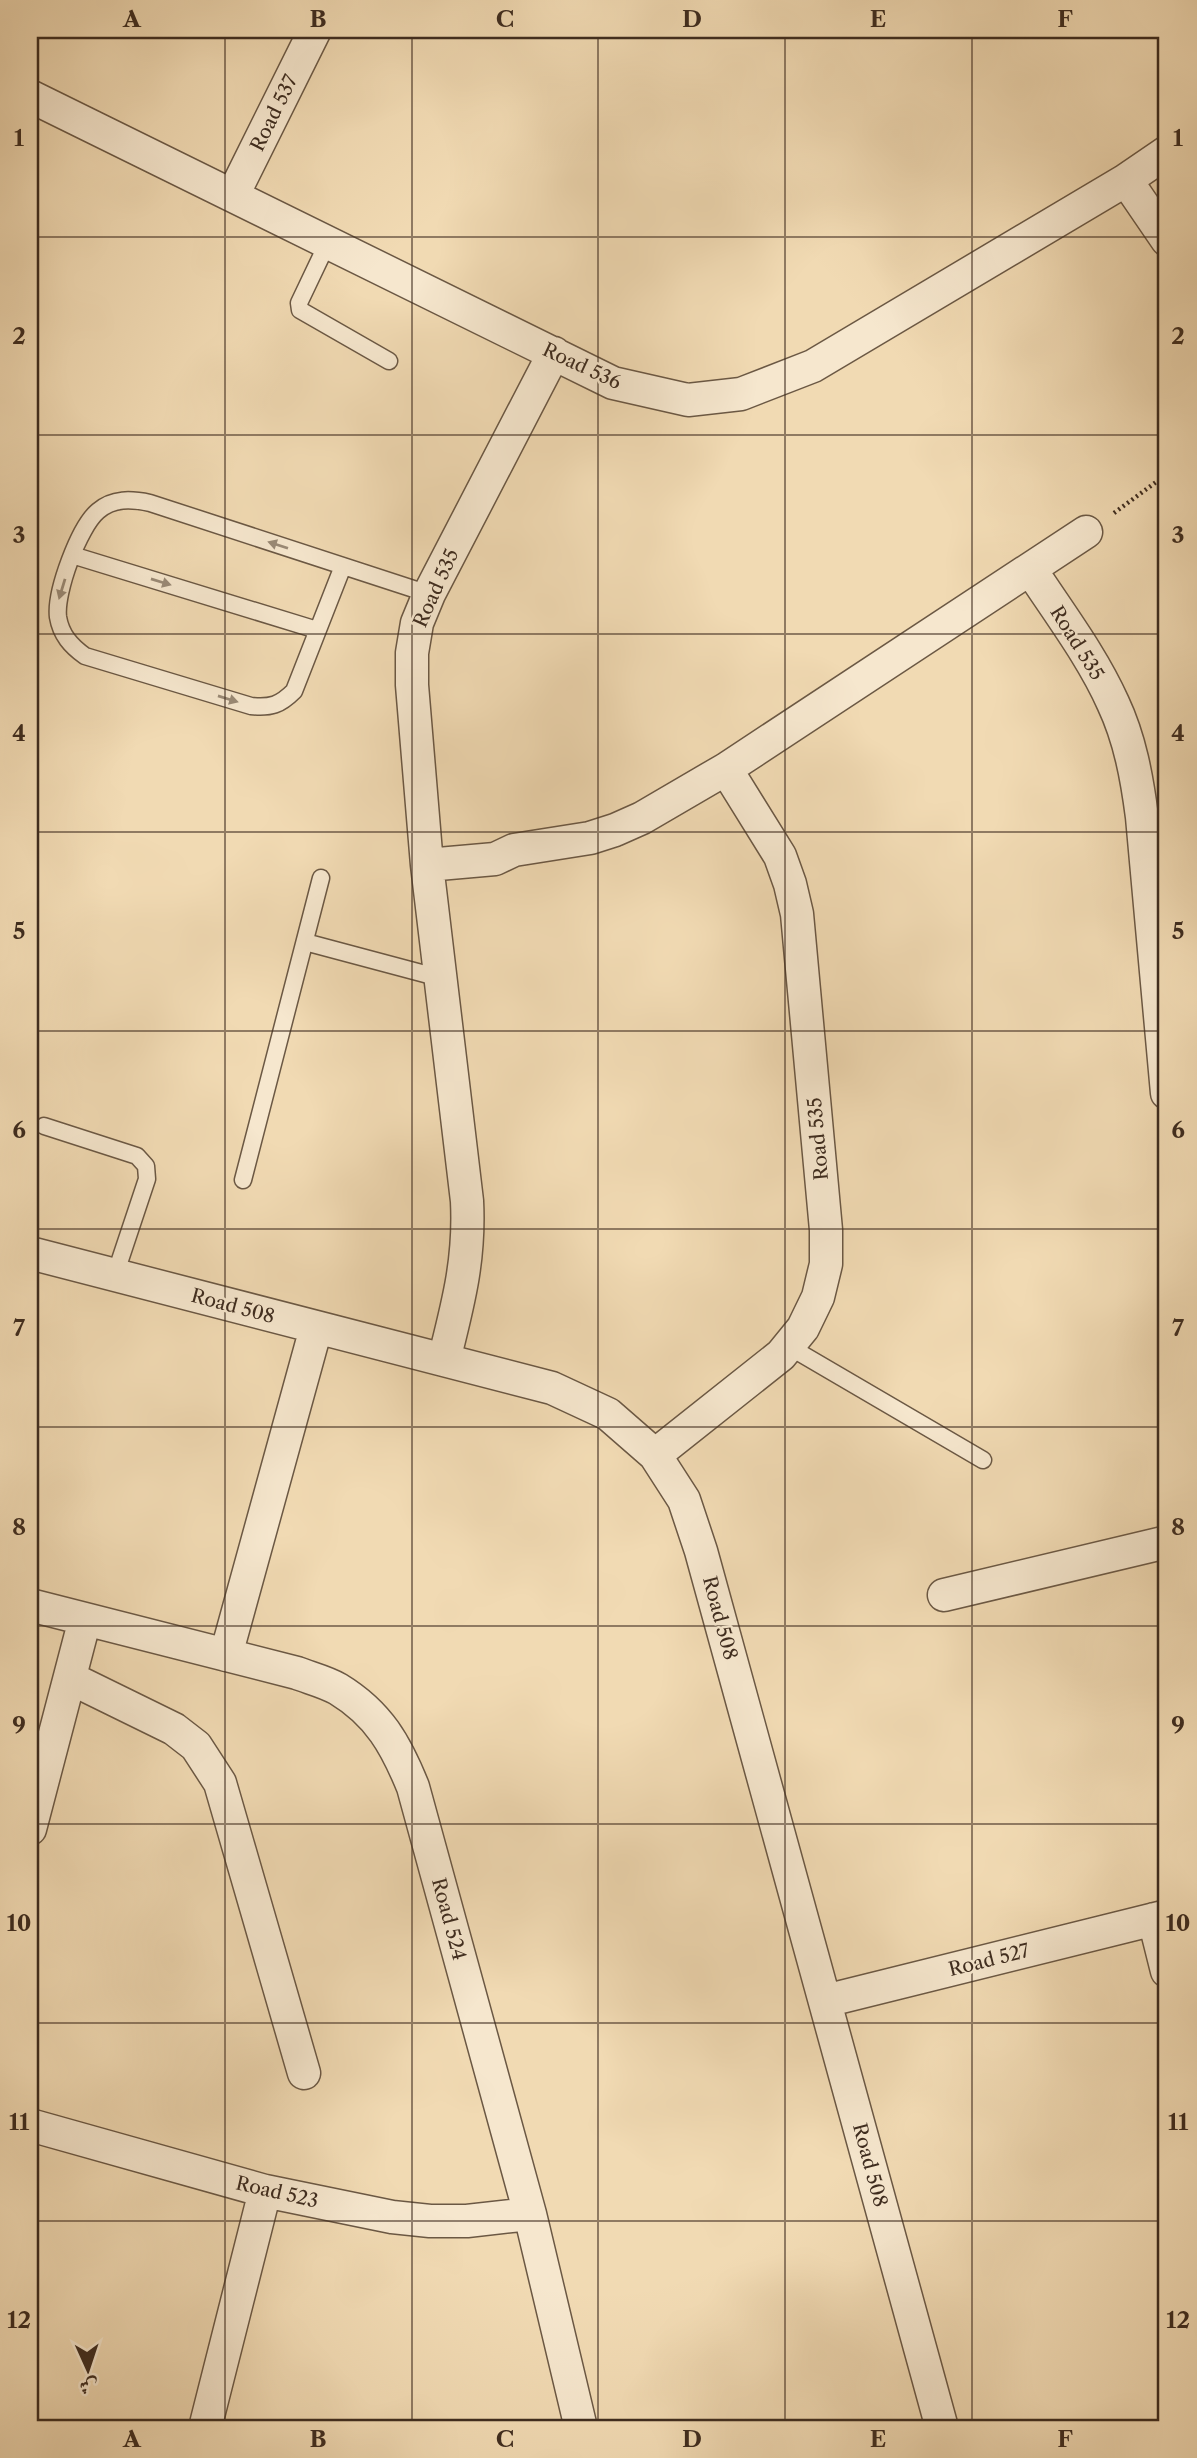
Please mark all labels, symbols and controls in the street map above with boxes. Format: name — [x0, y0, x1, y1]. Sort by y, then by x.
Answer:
text: A — [122, 5, 142, 33]
text: B — [309, 5, 327, 33]
text: C — [496, 5, 514, 33]
text: D — [682, 5, 702, 33]
text: E — [870, 5, 886, 33]
text: F — [1057, 5, 1073, 33]
street label: Road 537 — [246, 70, 303, 155]
text: 1 — [14, 124, 25, 152]
text: 1 — [1173, 124, 1184, 152]
text: 2 — [12, 322, 26, 350]
text: 2 — [1171, 322, 1185, 350]
street label: Road 536 — [539, 338, 625, 394]
text: 3 — [13, 521, 26, 549]
text: 3 — [1172, 521, 1185, 549]
one-way arrow — [267, 539, 288, 550]
street label: Road 535 — [409, 545, 463, 631]
one-way arrow — [151, 578, 172, 588]
one-way arrow — [57, 579, 67, 600]
street label: Road 535 — [1045, 602, 1109, 684]
one-way arrow — [218, 695, 239, 705]
text: 4 — [12, 719, 26, 747]
text: 4 — [1171, 719, 1185, 747]
text: 5 — [13, 917, 25, 945]
text: 5 — [1172, 917, 1184, 945]
street label: Road 535 — [803, 1097, 833, 1181]
text: 6 — [12, 1116, 26, 1144]
text: 6 — [1171, 1116, 1185, 1144]
street label: Road 508 — [189, 1284, 277, 1328]
text: 7 — [13, 1314, 25, 1342]
text: 7 — [1172, 1314, 1184, 1342]
text: 8 — [12, 1513, 26, 1541]
text: 8 — [1171, 1513, 1185, 1541]
street label: Road 508 — [698, 1574, 742, 1662]
text: 9 — [12, 1711, 26, 1739]
text: 9 — [1171, 1711, 1185, 1739]
street label: Road 524 — [427, 1875, 471, 1963]
text: 10 — [7, 1909, 31, 1937]
text: 10 — [1166, 1909, 1190, 1937]
street label: Road 527 — [946, 1939, 1033, 1981]
text: 11 — [9, 2108, 30, 2136]
text: 11 — [1168, 2108, 1189, 2136]
street label: Road 508 — [848, 2121, 892, 2209]
street label: Road 523 — [234, 2171, 320, 2213]
text: 12 — [7, 2306, 31, 2334]
text: 12 — [1166, 2306, 1190, 2334]
north arrow — [52, 2336, 122, 2406]
text: ش — [79, 2374, 99, 2398]
text: A — [122, 2425, 142, 2453]
text: B — [309, 2425, 327, 2453]
text: C — [496, 2425, 514, 2453]
text: D — [682, 2425, 702, 2453]
text: E — [870, 2425, 886, 2453]
text: F — [1057, 2425, 1073, 2453]

